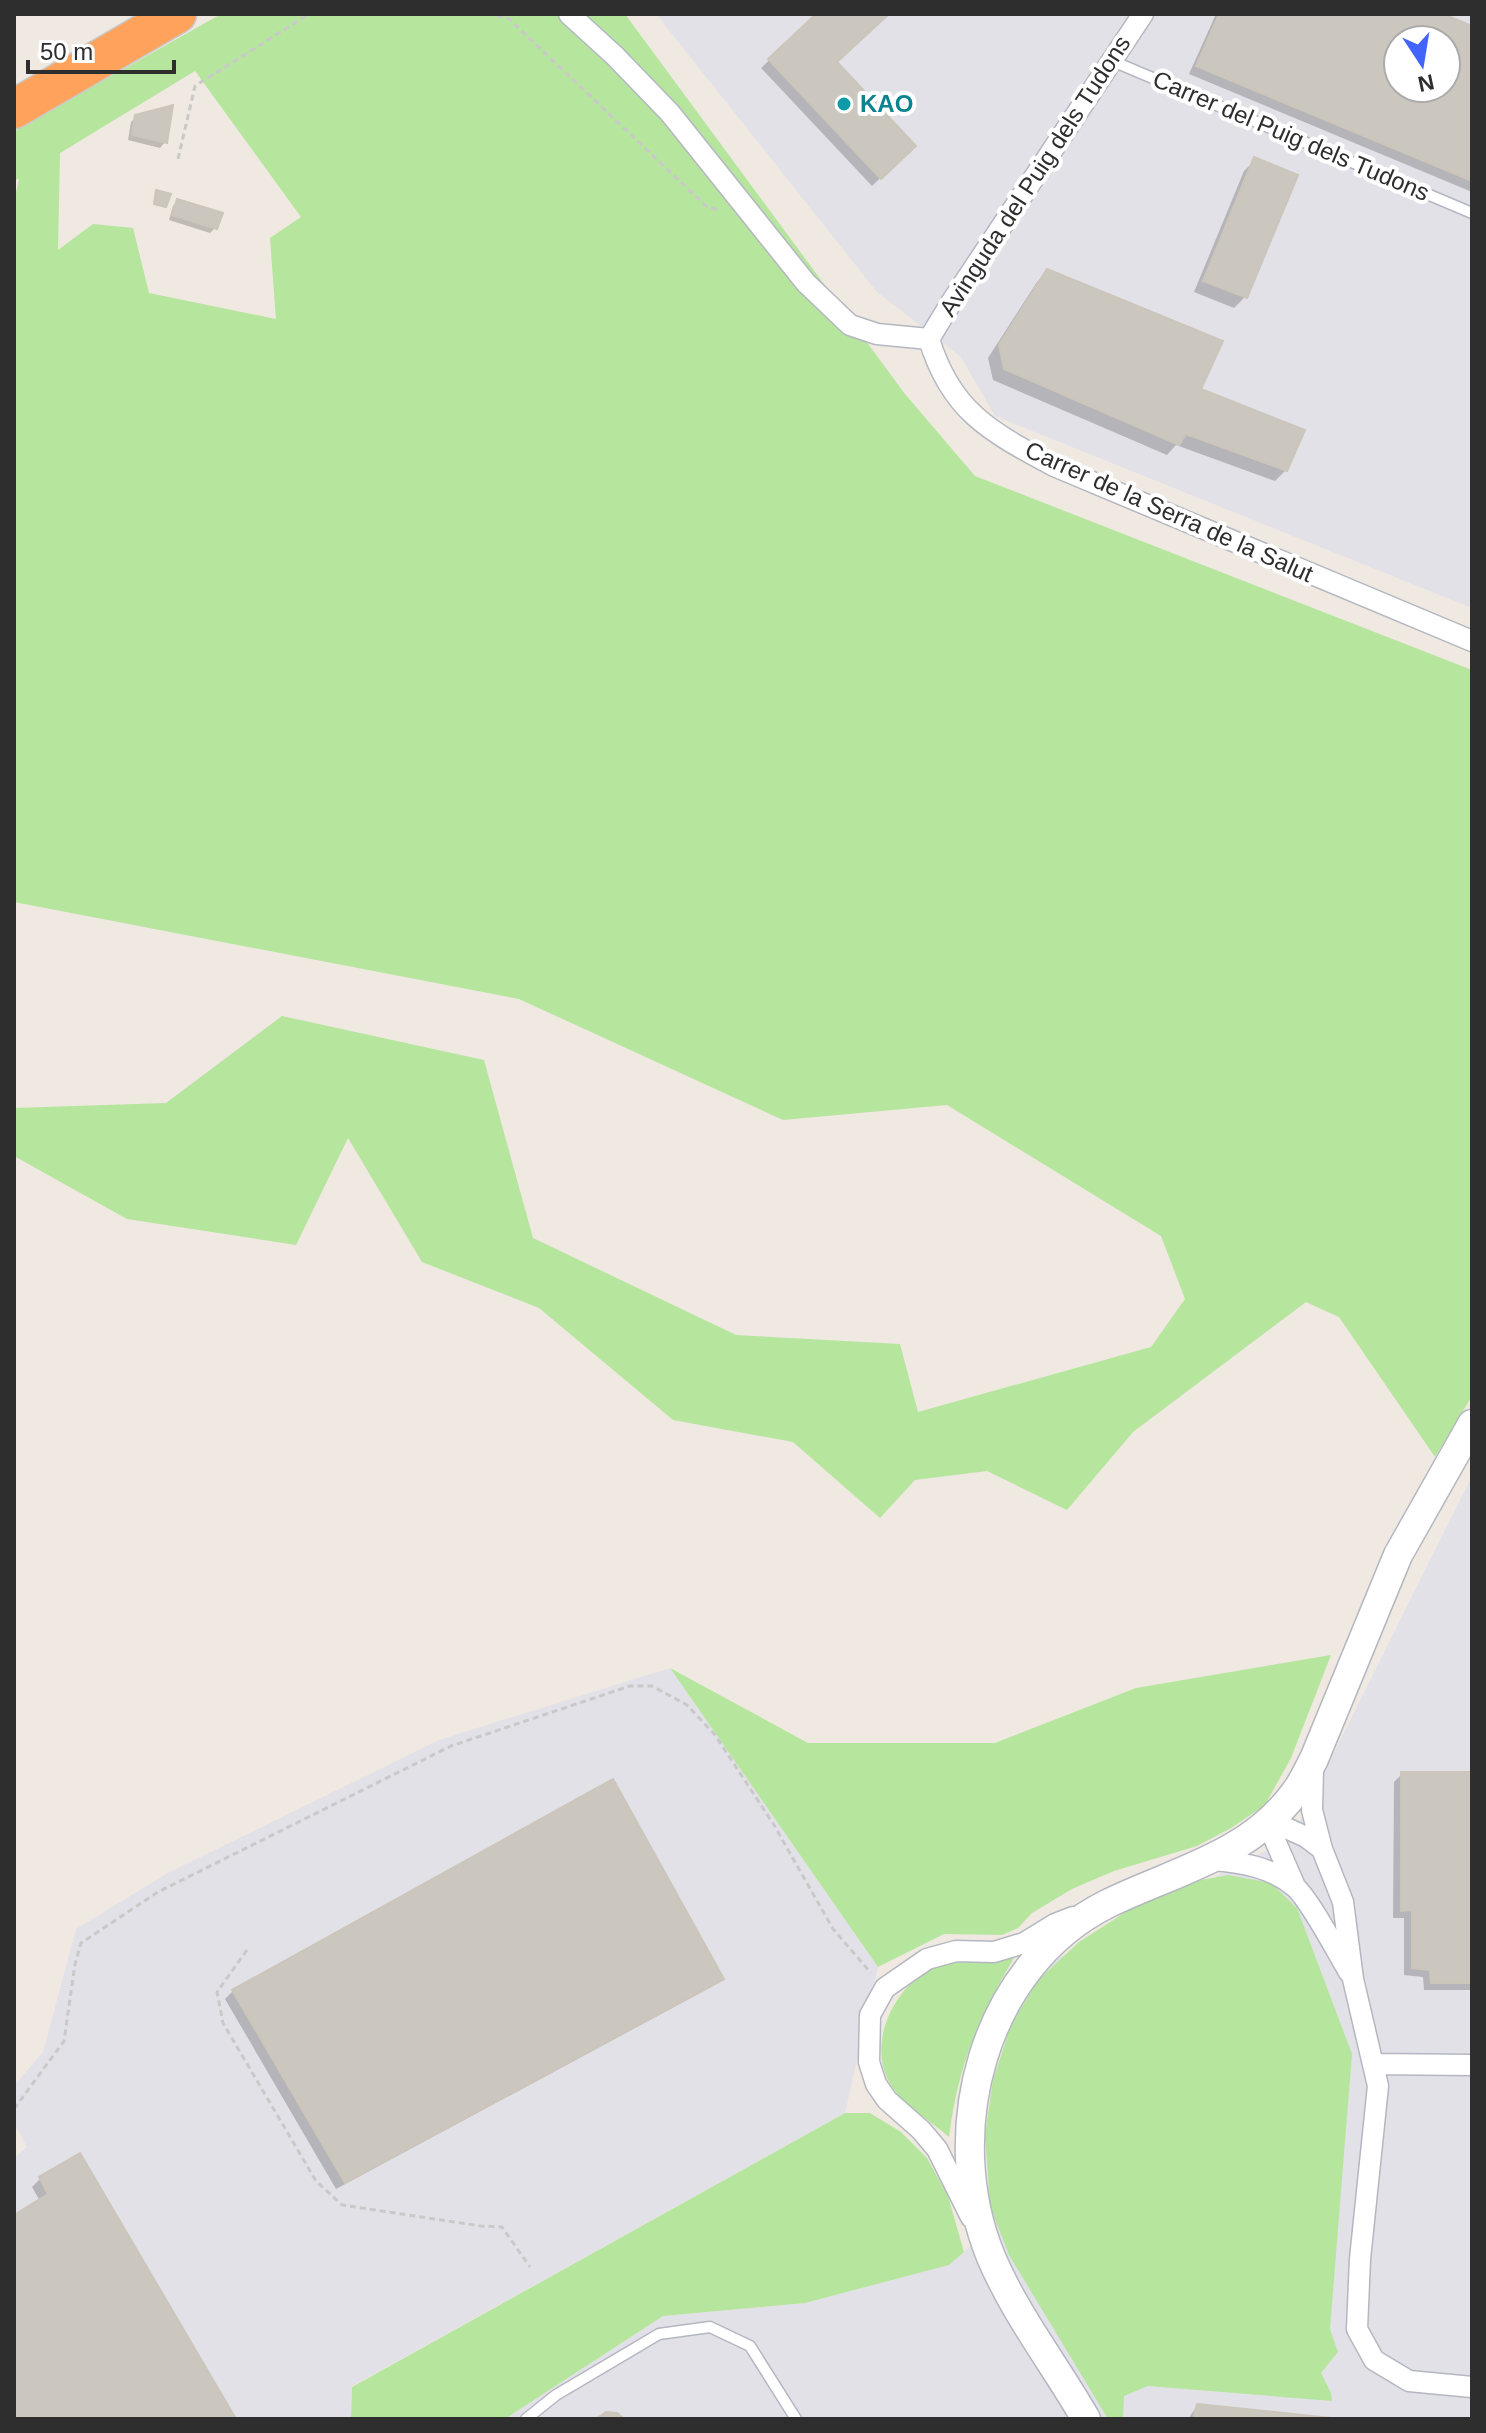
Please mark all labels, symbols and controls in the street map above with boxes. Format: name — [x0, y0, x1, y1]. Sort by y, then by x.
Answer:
scale bar — [28, 24, 174, 74]
north arrow — [1382, 24, 1462, 104]
street label: Avinguda del Puig dels Tudons — [934, 30, 1136, 321]
text: 50 m — [40, 38, 93, 65]
street label: Carrer del Puig dels Tudons — [1149, 65, 1433, 206]
text: N — [1416, 69, 1436, 97]
place label: KAO — [860, 90, 913, 117]
marker: KAO — [835, 95, 853, 113]
street label: Carrer de la Serra de la Salut — [1021, 436, 1318, 587]

